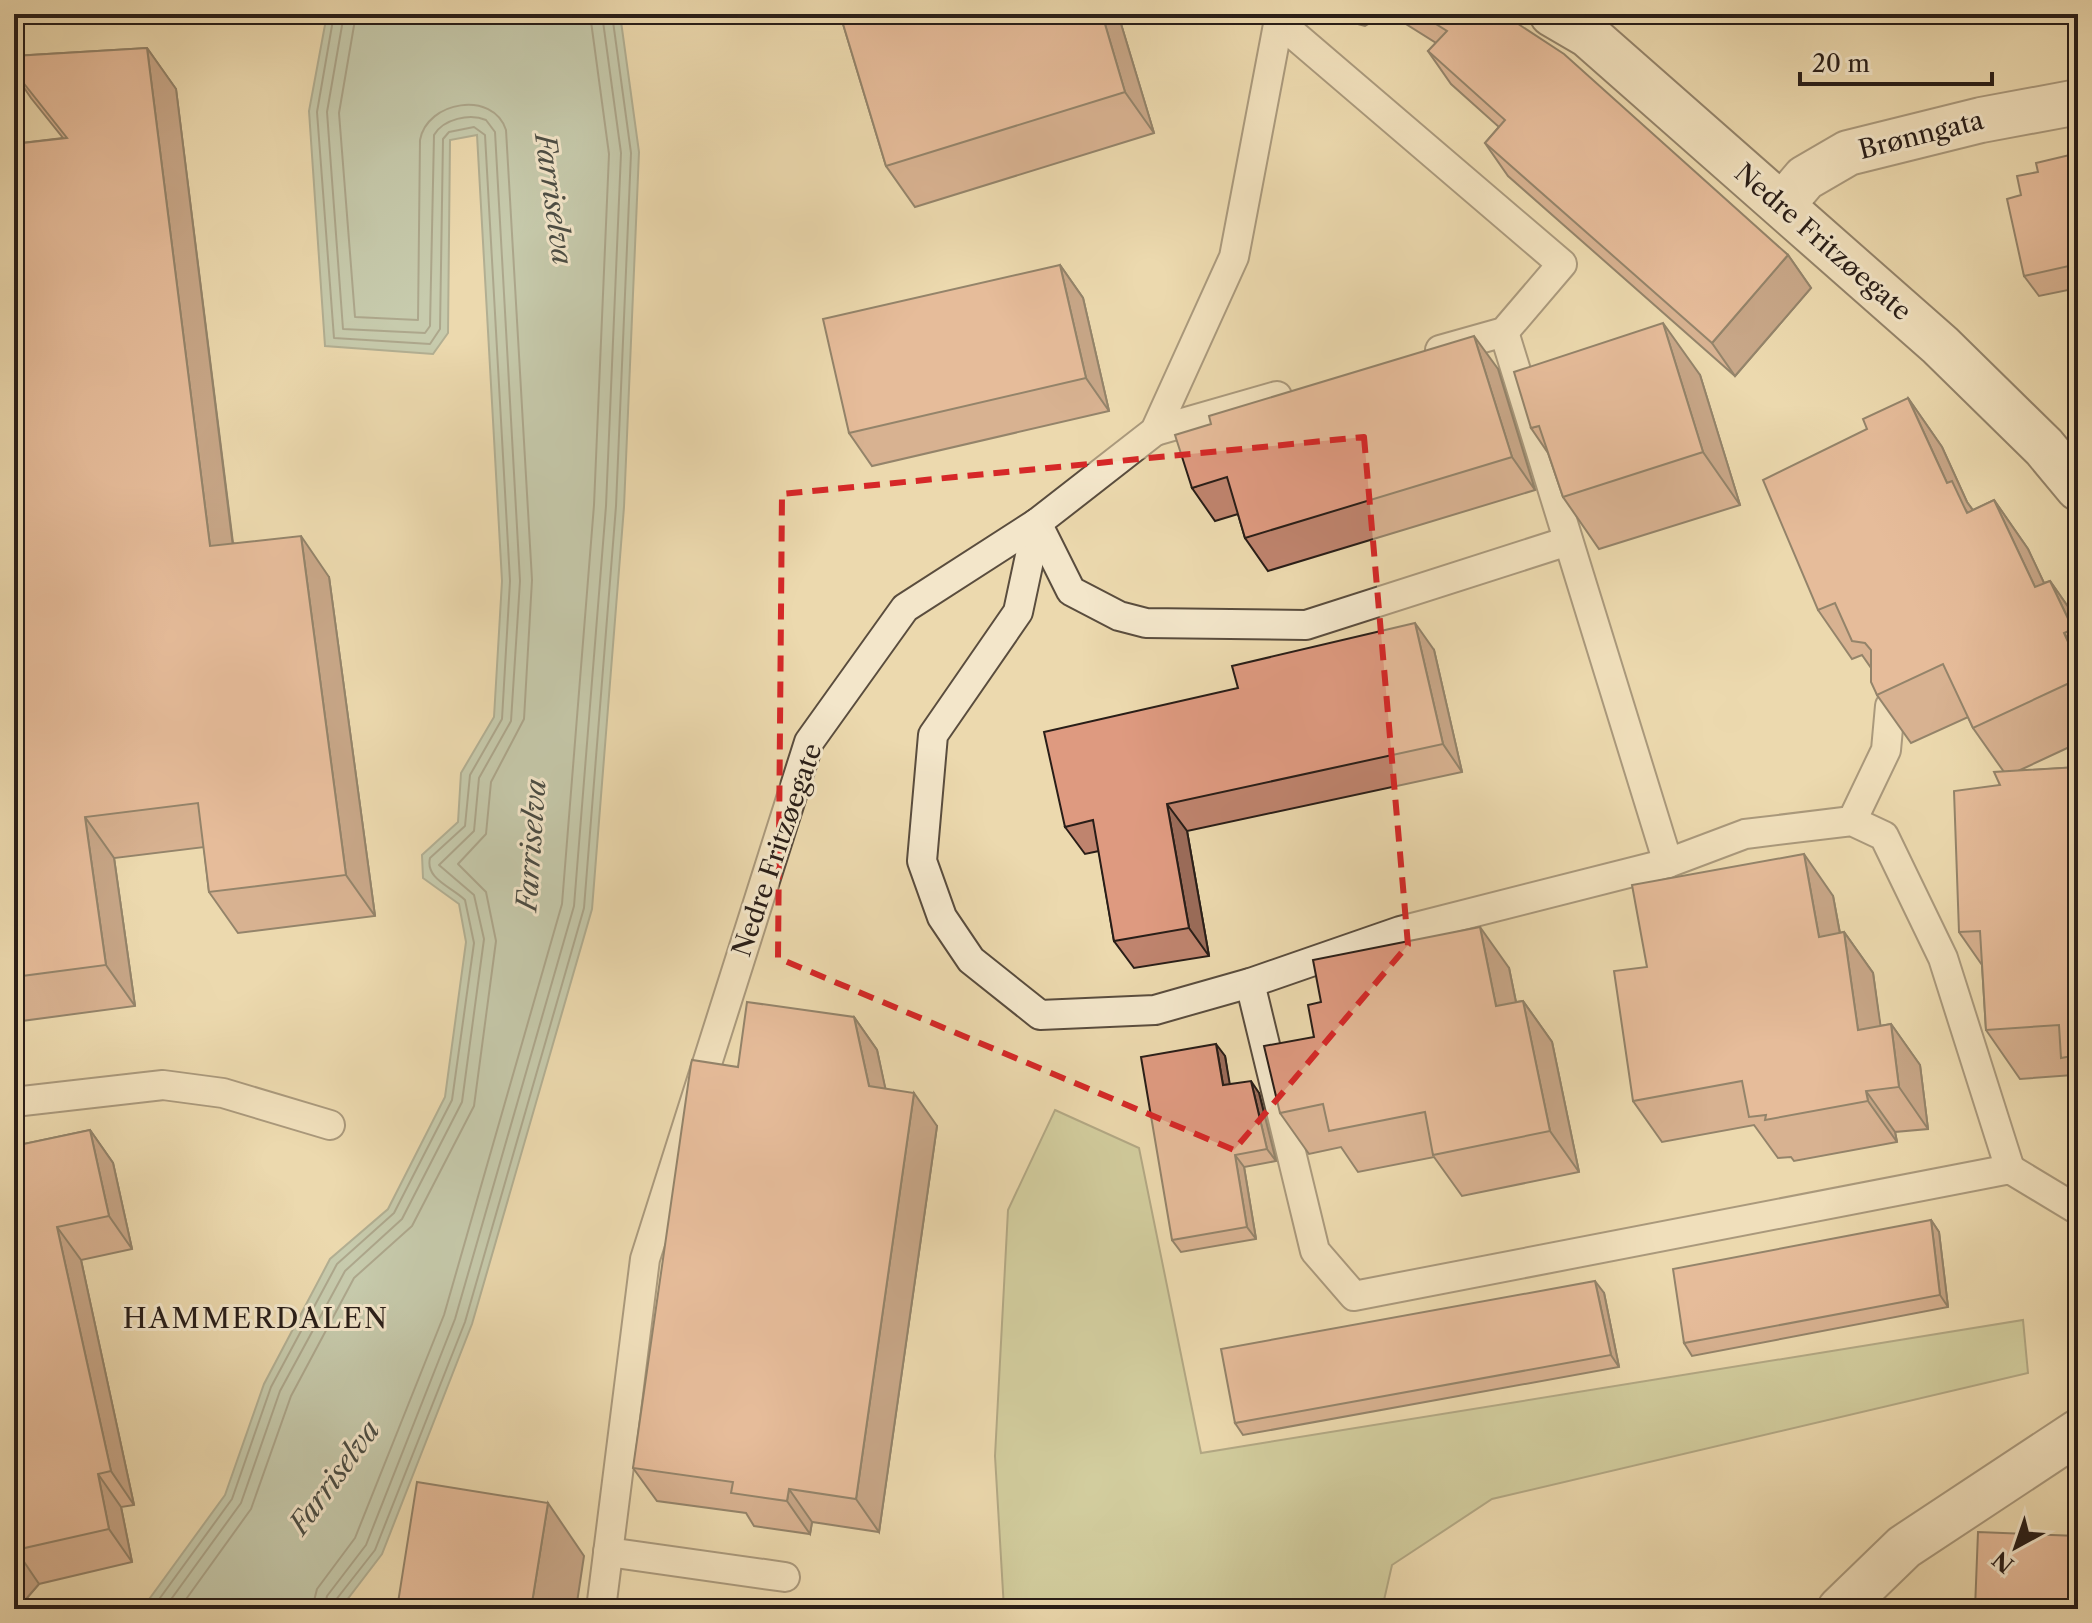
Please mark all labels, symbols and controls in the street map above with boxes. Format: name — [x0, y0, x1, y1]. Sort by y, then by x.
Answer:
scale bar — [1800, 36, 1992, 86]
text: 20 m — [1812, 49, 1870, 78]
street label: Brønngata — [1855, 104, 1987, 166]
water label: Farriselva — [528, 129, 580, 267]
street label: Nedre Fritzøegate — [1728, 157, 1918, 327]
street label: Nedre Fritzøegate — [725, 739, 829, 961]
water label: Farriselva — [509, 778, 553, 914]
district label: HAMMERDALEN — [123, 1301, 389, 1335]
water label: Farriselva — [280, 1413, 387, 1542]
north arrow — [1976, 1507, 2056, 1587]
text: N — [1987, 1545, 2019, 1578]

